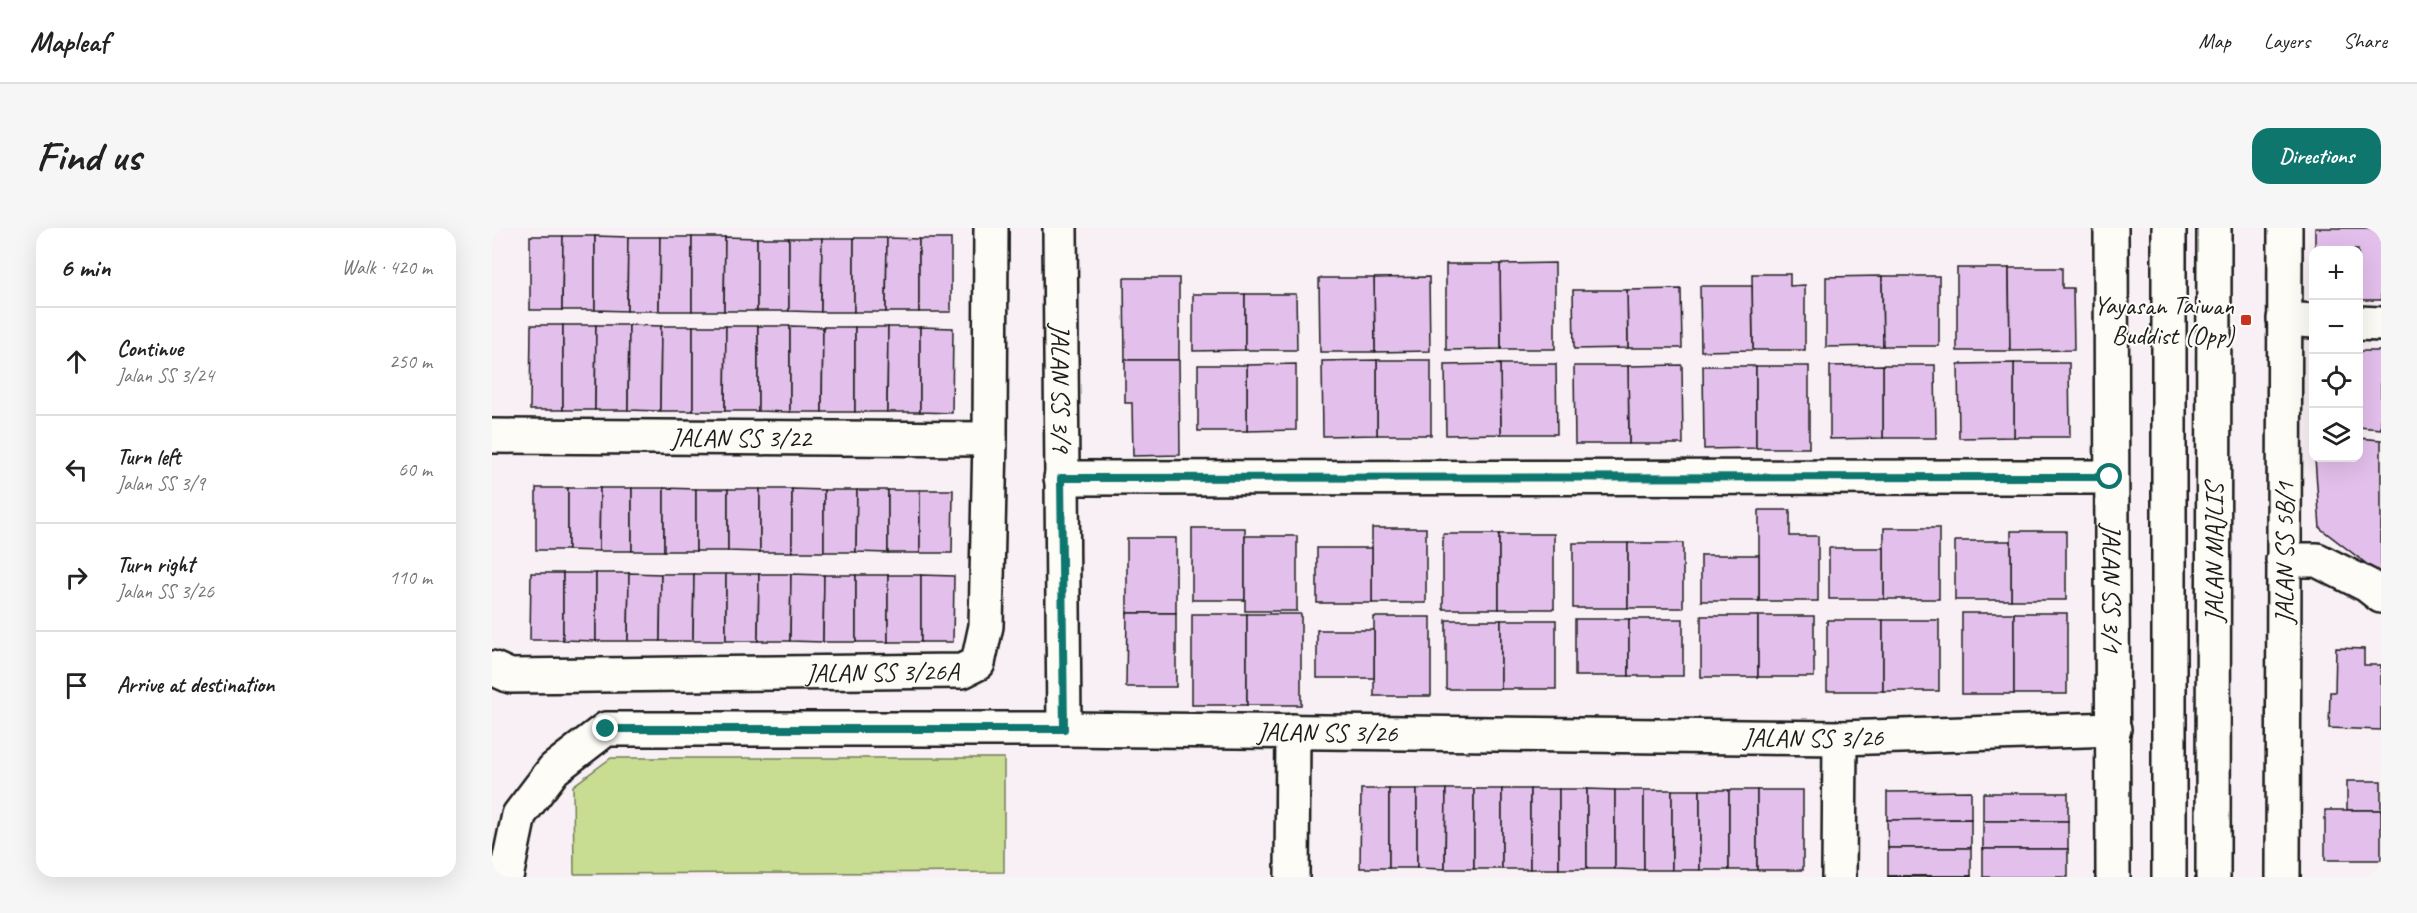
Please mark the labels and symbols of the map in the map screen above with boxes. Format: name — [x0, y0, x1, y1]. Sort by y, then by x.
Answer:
place label: Yayasan Taiwan Buddist (Opp) — [2093, 289, 2235, 352]
marker: Yayasan Taiwan Buddist (Opp) — [2239, 313, 2253, 327]
street label: JALAN SS 3/9 — [1044, 322, 1078, 455]
street label: JALAN SS 3/22 — [669, 421, 813, 455]
route start — [2096, 463, 2122, 489]
street label: JALAN MAJLIS — [2197, 478, 2231, 624]
street label: JALAN SS 5B/1 — [2268, 481, 2301, 626]
street label: JALAN SS 3/1 — [2095, 522, 2128, 654]
street label: JALAN SS 3/26A — [803, 655, 961, 690]
route end — [592, 715, 618, 741]
street label: JALAN SS 3/26 — [1255, 715, 1399, 750]
street label: JALAN SS 3/26 — [1741, 721, 1885, 755]

